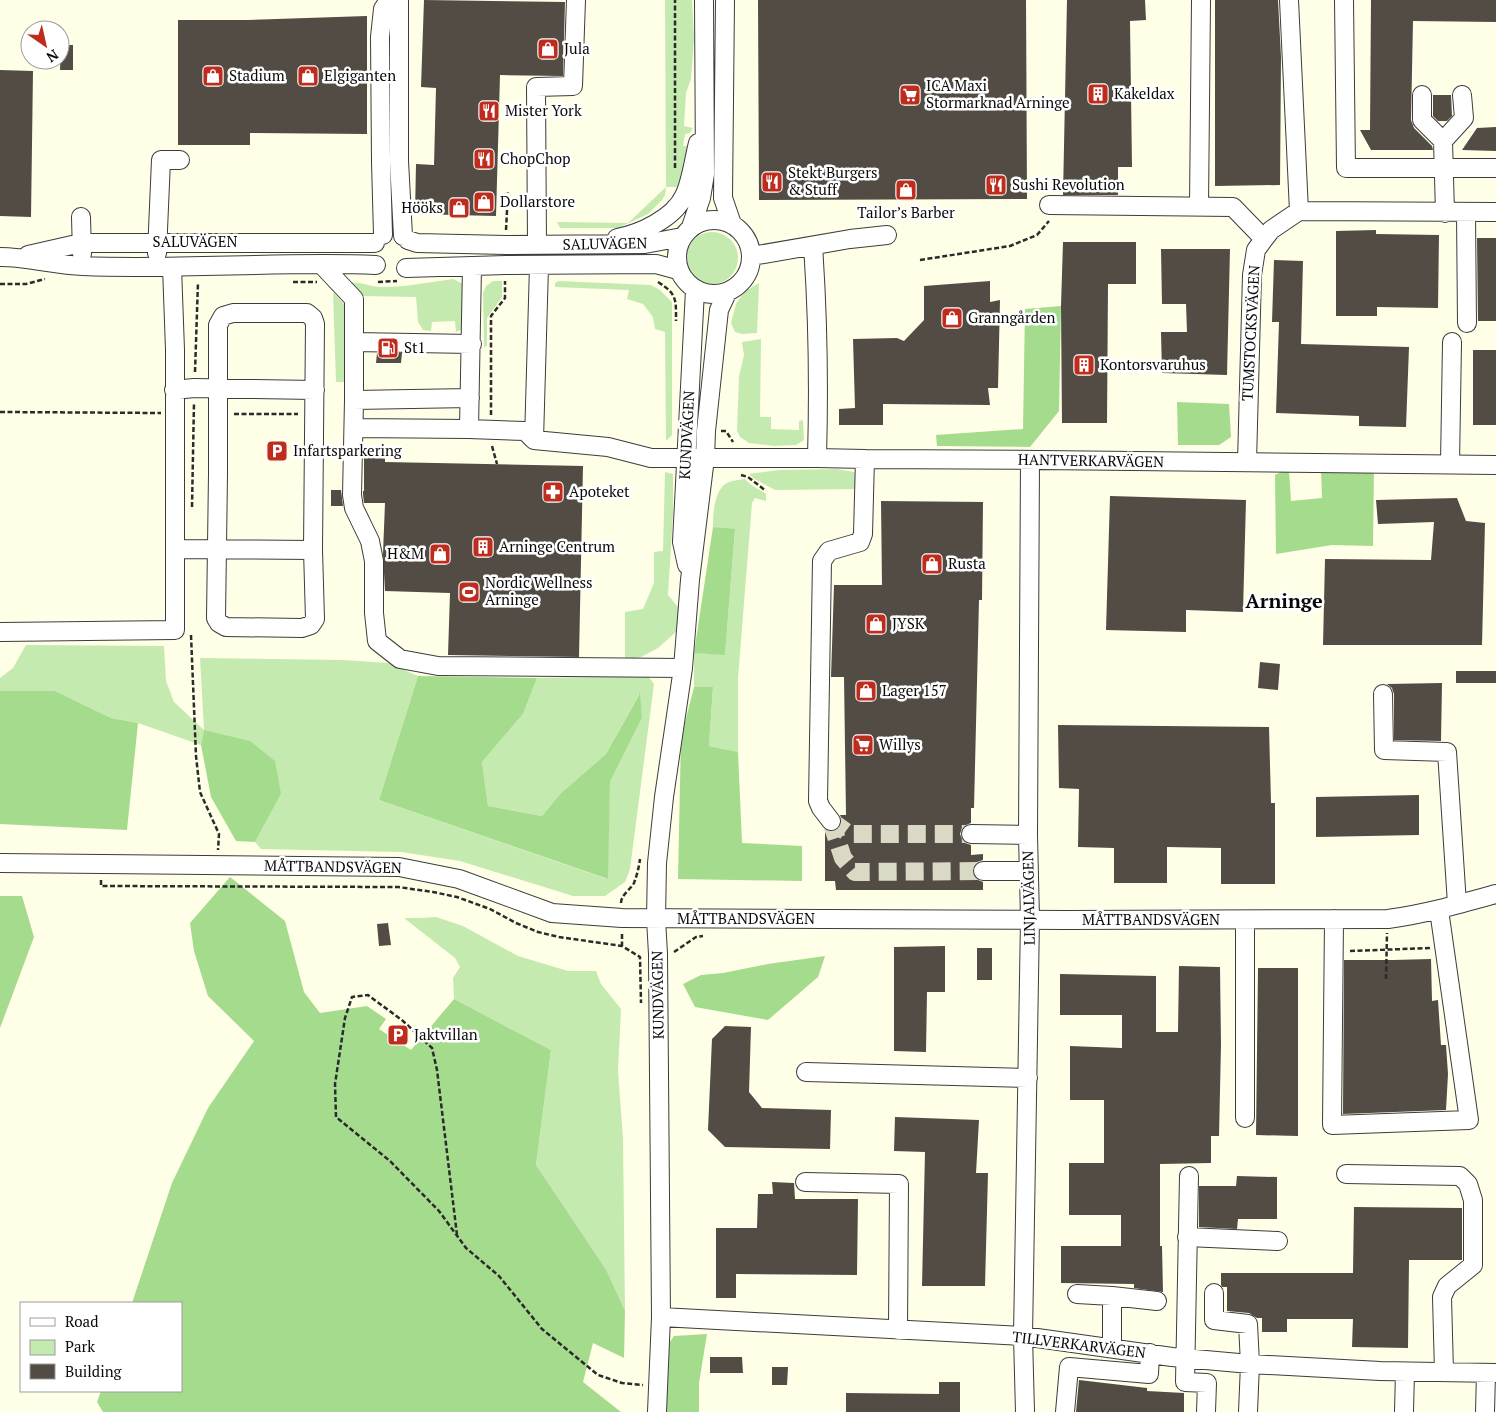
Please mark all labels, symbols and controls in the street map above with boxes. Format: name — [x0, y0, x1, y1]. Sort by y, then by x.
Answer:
north arrow — [20, 20, 70, 70]
shop icon: Jula — [536, 37, 560, 61]
place label: Jula — [564, 38, 590, 58]
text: N — [43, 45, 62, 67]
shop icon: Stadium — [201, 64, 225, 88]
shop icon: Elgiganten — [296, 64, 320, 88]
place label: Stadium — [229, 65, 285, 85]
place label: Elgiganten — [324, 65, 396, 85]
place label: ICA Maxi Stormarknad Arninge — [926, 75, 1070, 112]
building icon: Kakeldax — [1086, 82, 1110, 106]
supermarket icon: ICA Maxi Stormarknad Arninge — [898, 83, 922, 107]
place label: Kakeldax — [1114, 83, 1175, 103]
restaurant icon: Mister York — [477, 99, 501, 123]
place label: Mister York — [505, 100, 582, 120]
restaurant icon: ChopChop — [472, 147, 496, 171]
place label: ChopChop — [500, 148, 571, 168]
place label: Stekt Burgers & Stuff — [788, 162, 877, 199]
restaurant icon: Stekt Burgers & Stuff — [760, 170, 784, 194]
restaurant icon: Sushi Revolution — [984, 173, 1008, 197]
place label: Sushi Revolution — [1012, 174, 1125, 194]
shop icon: Tailor’s Barber — [894, 178, 918, 202]
shop icon: Dollarstore — [472, 190, 496, 214]
place label: Dollarstore — [500, 191, 575, 211]
shop icon: Hööks — [447, 196, 471, 220]
place label: Hööks — [401, 197, 443, 217]
place label: Tailor’s Barber — [857, 202, 955, 222]
street label: SALUVÄGEN — [153, 231, 237, 251]
street label: SALUVÄGEN — [562, 232, 648, 254]
street label: TUMSTOCKSVÄGEN — [1236, 264, 1264, 401]
shop icon: Granngården — [940, 306, 964, 330]
place label: Granngården — [968, 307, 1056, 327]
fuel station icon: St1 — [376, 336, 400, 360]
place label: St1 — [404, 337, 426, 357]
building icon: Kontorsvaruhus — [1072, 353, 1096, 377]
place label: Kontorsvaruhus — [1100, 354, 1206, 374]
street label: KUNDVÄGEN — [674, 390, 698, 480]
parking icon: Infartsparkering — [265, 439, 289, 463]
place label: Infartsparkering — [293, 440, 403, 460]
street label: HANTVERKARVÄGEN — [1018, 449, 1164, 471]
pharmacy icon: Apoteket — [541, 480, 565, 504]
place label: Apoteket — [569, 481, 630, 501]
building icon: Arninge Centrum — [471, 535, 495, 559]
place label: Arninge Centrum — [499, 536, 615, 556]
shop icon: H&M — [428, 542, 452, 566]
place label: H&M — [387, 543, 424, 563]
shop icon: Rusta — [920, 552, 944, 576]
place label: Rusta — [948, 553, 986, 573]
place label: Nordic Wellness Arninge — [485, 572, 593, 609]
sports icon: Nordic Wellness Arninge — [457, 580, 481, 604]
district label: Arninge — [1245, 587, 1323, 614]
shop icon: JYSK — [864, 612, 888, 636]
place label: JYSK — [892, 613, 925, 633]
shop icon: Lager 157 — [854, 679, 878, 703]
place label: Lager 157 — [882, 680, 947, 700]
supermarket icon: Willys — [851, 733, 875, 757]
place label: Willys — [879, 734, 921, 754]
street label: LINJALVÄGEN — [1017, 850, 1039, 946]
street label: MÅTTBANDSVÄGEN — [264, 855, 402, 877]
street label: MÅTTBANDSVÄGEN — [677, 908, 815, 928]
street label: MÅTTBANDSVÄGEN — [1082, 909, 1220, 929]
street label: KUNDVÄGEN — [646, 950, 668, 1040]
parking icon: Jaktvillan — [386, 1023, 410, 1047]
place label: Jaktvillan — [414, 1024, 478, 1044]
legend — [20, 1302, 182, 1392]
text: Road — [65, 1311, 98, 1331]
street label: TILLVERKARVÄGEN — [1011, 1326, 1147, 1362]
text: Park — [65, 1336, 95, 1356]
text: Building — [65, 1361, 123, 1381]

